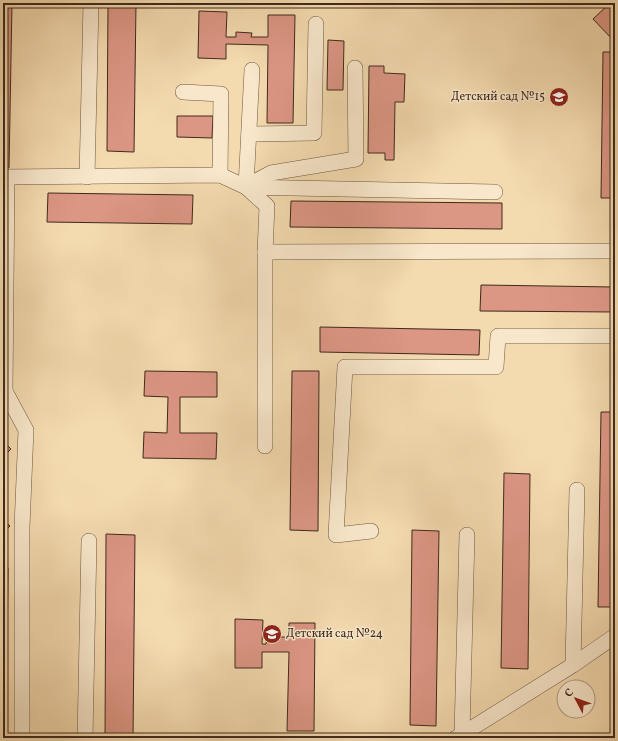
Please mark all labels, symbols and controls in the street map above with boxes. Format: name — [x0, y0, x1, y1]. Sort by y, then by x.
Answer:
school or university icon: Детский сад №15 — [548, 86, 570, 108]
place label: Детский сад №15 — [451, 89, 545, 105]
school or university icon: Детский сад №24 — [261, 623, 283, 645]
place label: Детский сад №24 — [286, 626, 383, 642]
north arrow — [556, 679, 596, 719]
text: С — [562, 686, 578, 701]

